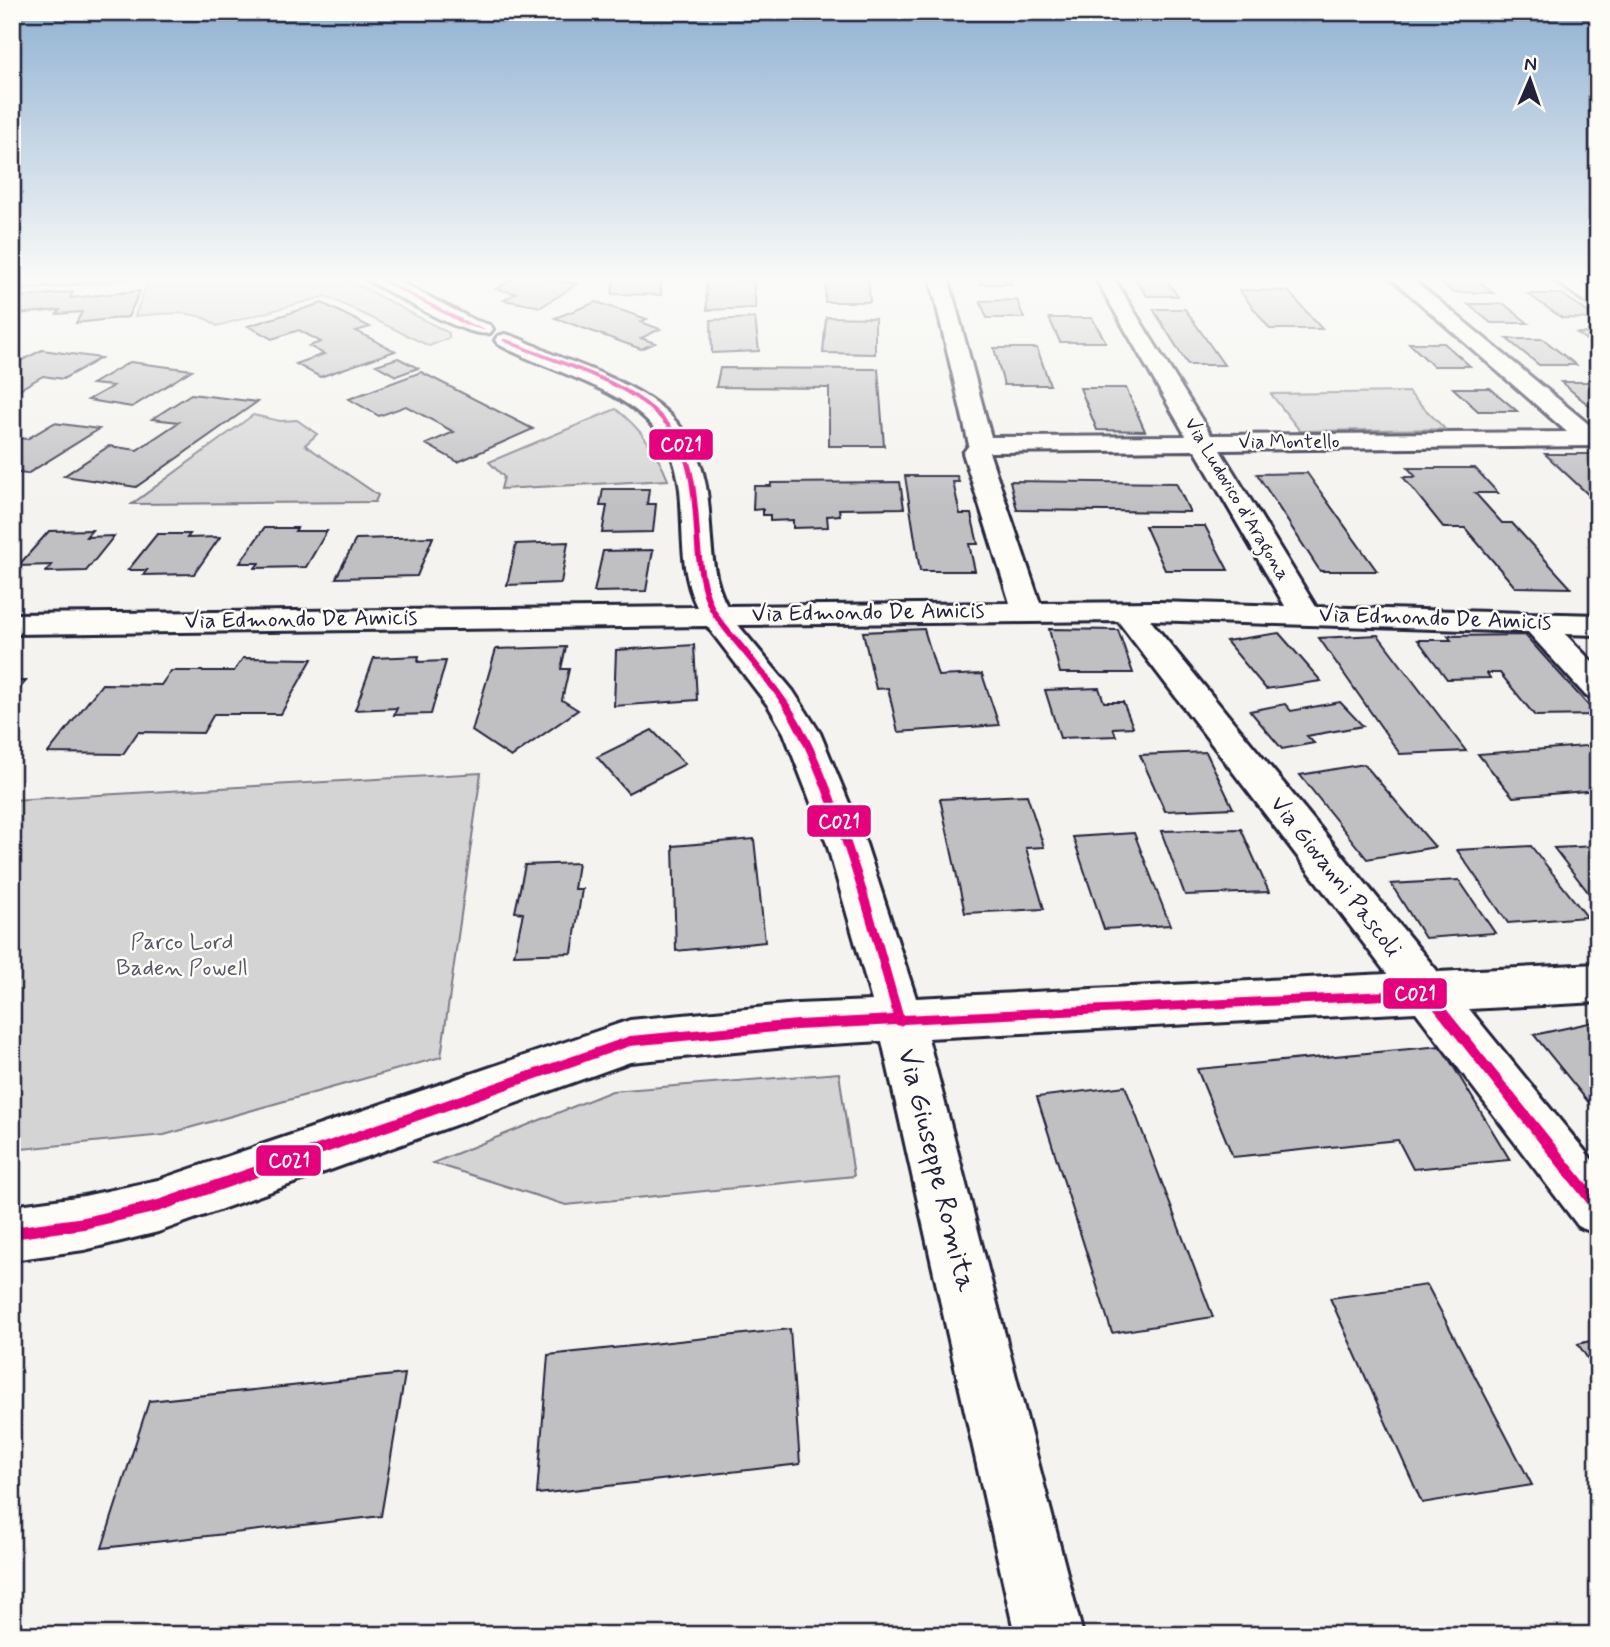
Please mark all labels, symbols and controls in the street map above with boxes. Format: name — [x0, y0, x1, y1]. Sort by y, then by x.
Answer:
north arrow — [1494, 46, 1564, 116]
text: N — [1524, 52, 1537, 77]
street label: Via Ludovico d'Aragona — [1176, 413, 1295, 586]
line badge: C021 — [648, 428, 714, 461]
street label: Via Montello — [1239, 430, 1339, 455]
text: C021 — [660, 433, 702, 458]
street label: Via Edmondo De Amicis — [751, 596, 985, 630]
street label: Via Edmondo De Amicis — [1318, 600, 1552, 638]
street label: Via Edmondo De Amicis — [184, 603, 418, 637]
street label: Via Giovanni Pascoli — [1263, 790, 1407, 964]
line badge: C021 — [806, 804, 872, 838]
text: C021 — [818, 810, 860, 835]
park label: Parco Lord Baden Powell — [116, 928, 248, 984]
line badge: C021 — [1382, 977, 1448, 1010]
text: C021 — [1394, 982, 1436, 1007]
street label: Via Giuseppe Romita — [888, 1045, 984, 1296]
line badge: C021 — [255, 1144, 322, 1177]
text: C021 — [268, 1149, 310, 1174]

